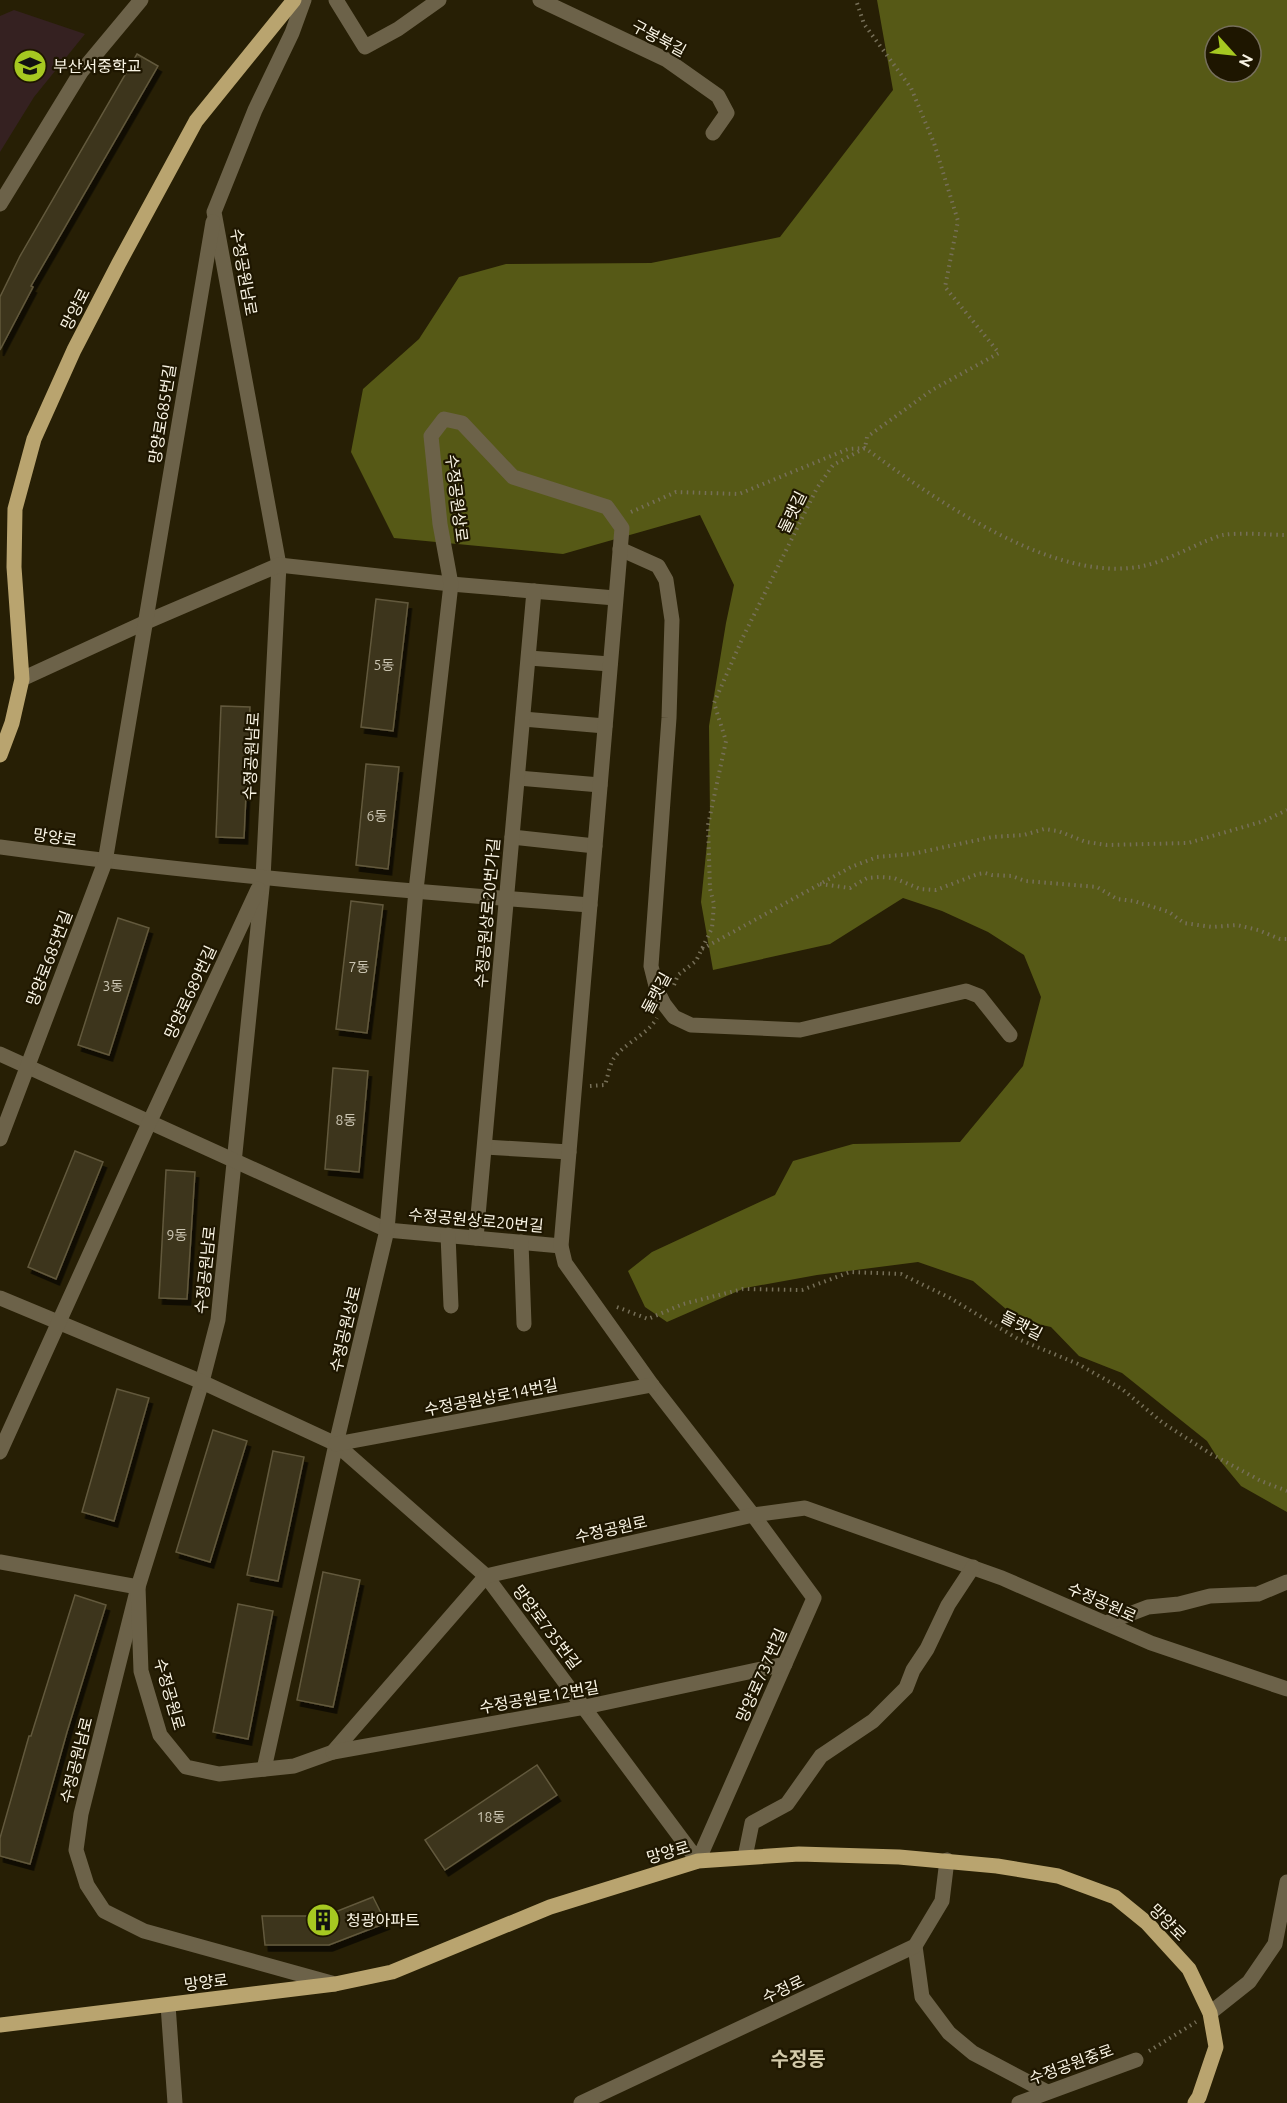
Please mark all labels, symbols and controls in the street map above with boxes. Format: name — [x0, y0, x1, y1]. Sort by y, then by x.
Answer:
street label: 구봉북길 — [629, 16, 689, 60]
north arrow — [1203, 24, 1263, 84]
school or university icon: 부산서중학교 — [12, 48, 48, 84]
text: N — [1236, 51, 1257, 70]
place label: 부산서중학교 — [53, 57, 141, 75]
street label: 수정공원남로 — [227, 227, 261, 317]
street label: 망양로 — [57, 285, 93, 333]
street label: 망양로685번길 — [145, 363, 179, 465]
street label: 수정공원상로 — [443, 453, 471, 543]
street label: 둘랫길 — [774, 488, 810, 536]
house number: 5동 — [374, 657, 395, 673]
street label: 수정공원남로 — [240, 711, 262, 801]
house number: 6동 — [367, 808, 388, 824]
street label: 망양로 — [32, 825, 78, 849]
street label: 수정공원상로20번가길 — [471, 837, 503, 989]
street label: 망양로685번길 — [23, 908, 75, 1008]
street label: 망양로689번길 — [161, 943, 219, 1041]
house number: 7동 — [349, 959, 370, 975]
street label: 둘랫길 — [638, 969, 674, 1017]
house number: 3동 — [103, 978, 124, 994]
house number: 8동 — [336, 1112, 357, 1128]
street label: 수정공원상로20번길 — [408, 1205, 544, 1235]
street label: 수정공원남로 — [191, 1225, 219, 1315]
house number: 9동 — [167, 1227, 188, 1243]
street label: 수정공원상로 — [326, 1284, 364, 1374]
street label: 둘랫길 — [998, 1307, 1046, 1343]
street label: 수정공원상로14번길 — [423, 1375, 559, 1419]
street label: 수정공원로 — [573, 1512, 649, 1546]
street label: 수정공원로 — [1065, 1579, 1140, 1625]
street label: 망양로735번길 — [510, 1581, 584, 1673]
street label: 망양로737번길 — [732, 1625, 790, 1725]
street label: 수정공원로 — [151, 1656, 189, 1732]
street label: 수정공원로12번길 — [478, 1678, 600, 1716]
street label: 수정공원남로 — [57, 1715, 95, 1805]
house number: 18동 — [477, 1809, 505, 1825]
street label: 망양로 — [644, 1837, 692, 1867]
street label: 망양로 — [1146, 1900, 1190, 1944]
building icon: 청광아파트 — [305, 1902, 341, 1938]
place label: 청광아파트 — [346, 1911, 420, 1929]
street label: 망양로 — [183, 1970, 229, 1994]
street label: 수정로 — [759, 1971, 807, 2006]
street label: 수정공원중로 — [1026, 2040, 1116, 2088]
district label: 수정동 — [770, 2047, 826, 2070]

